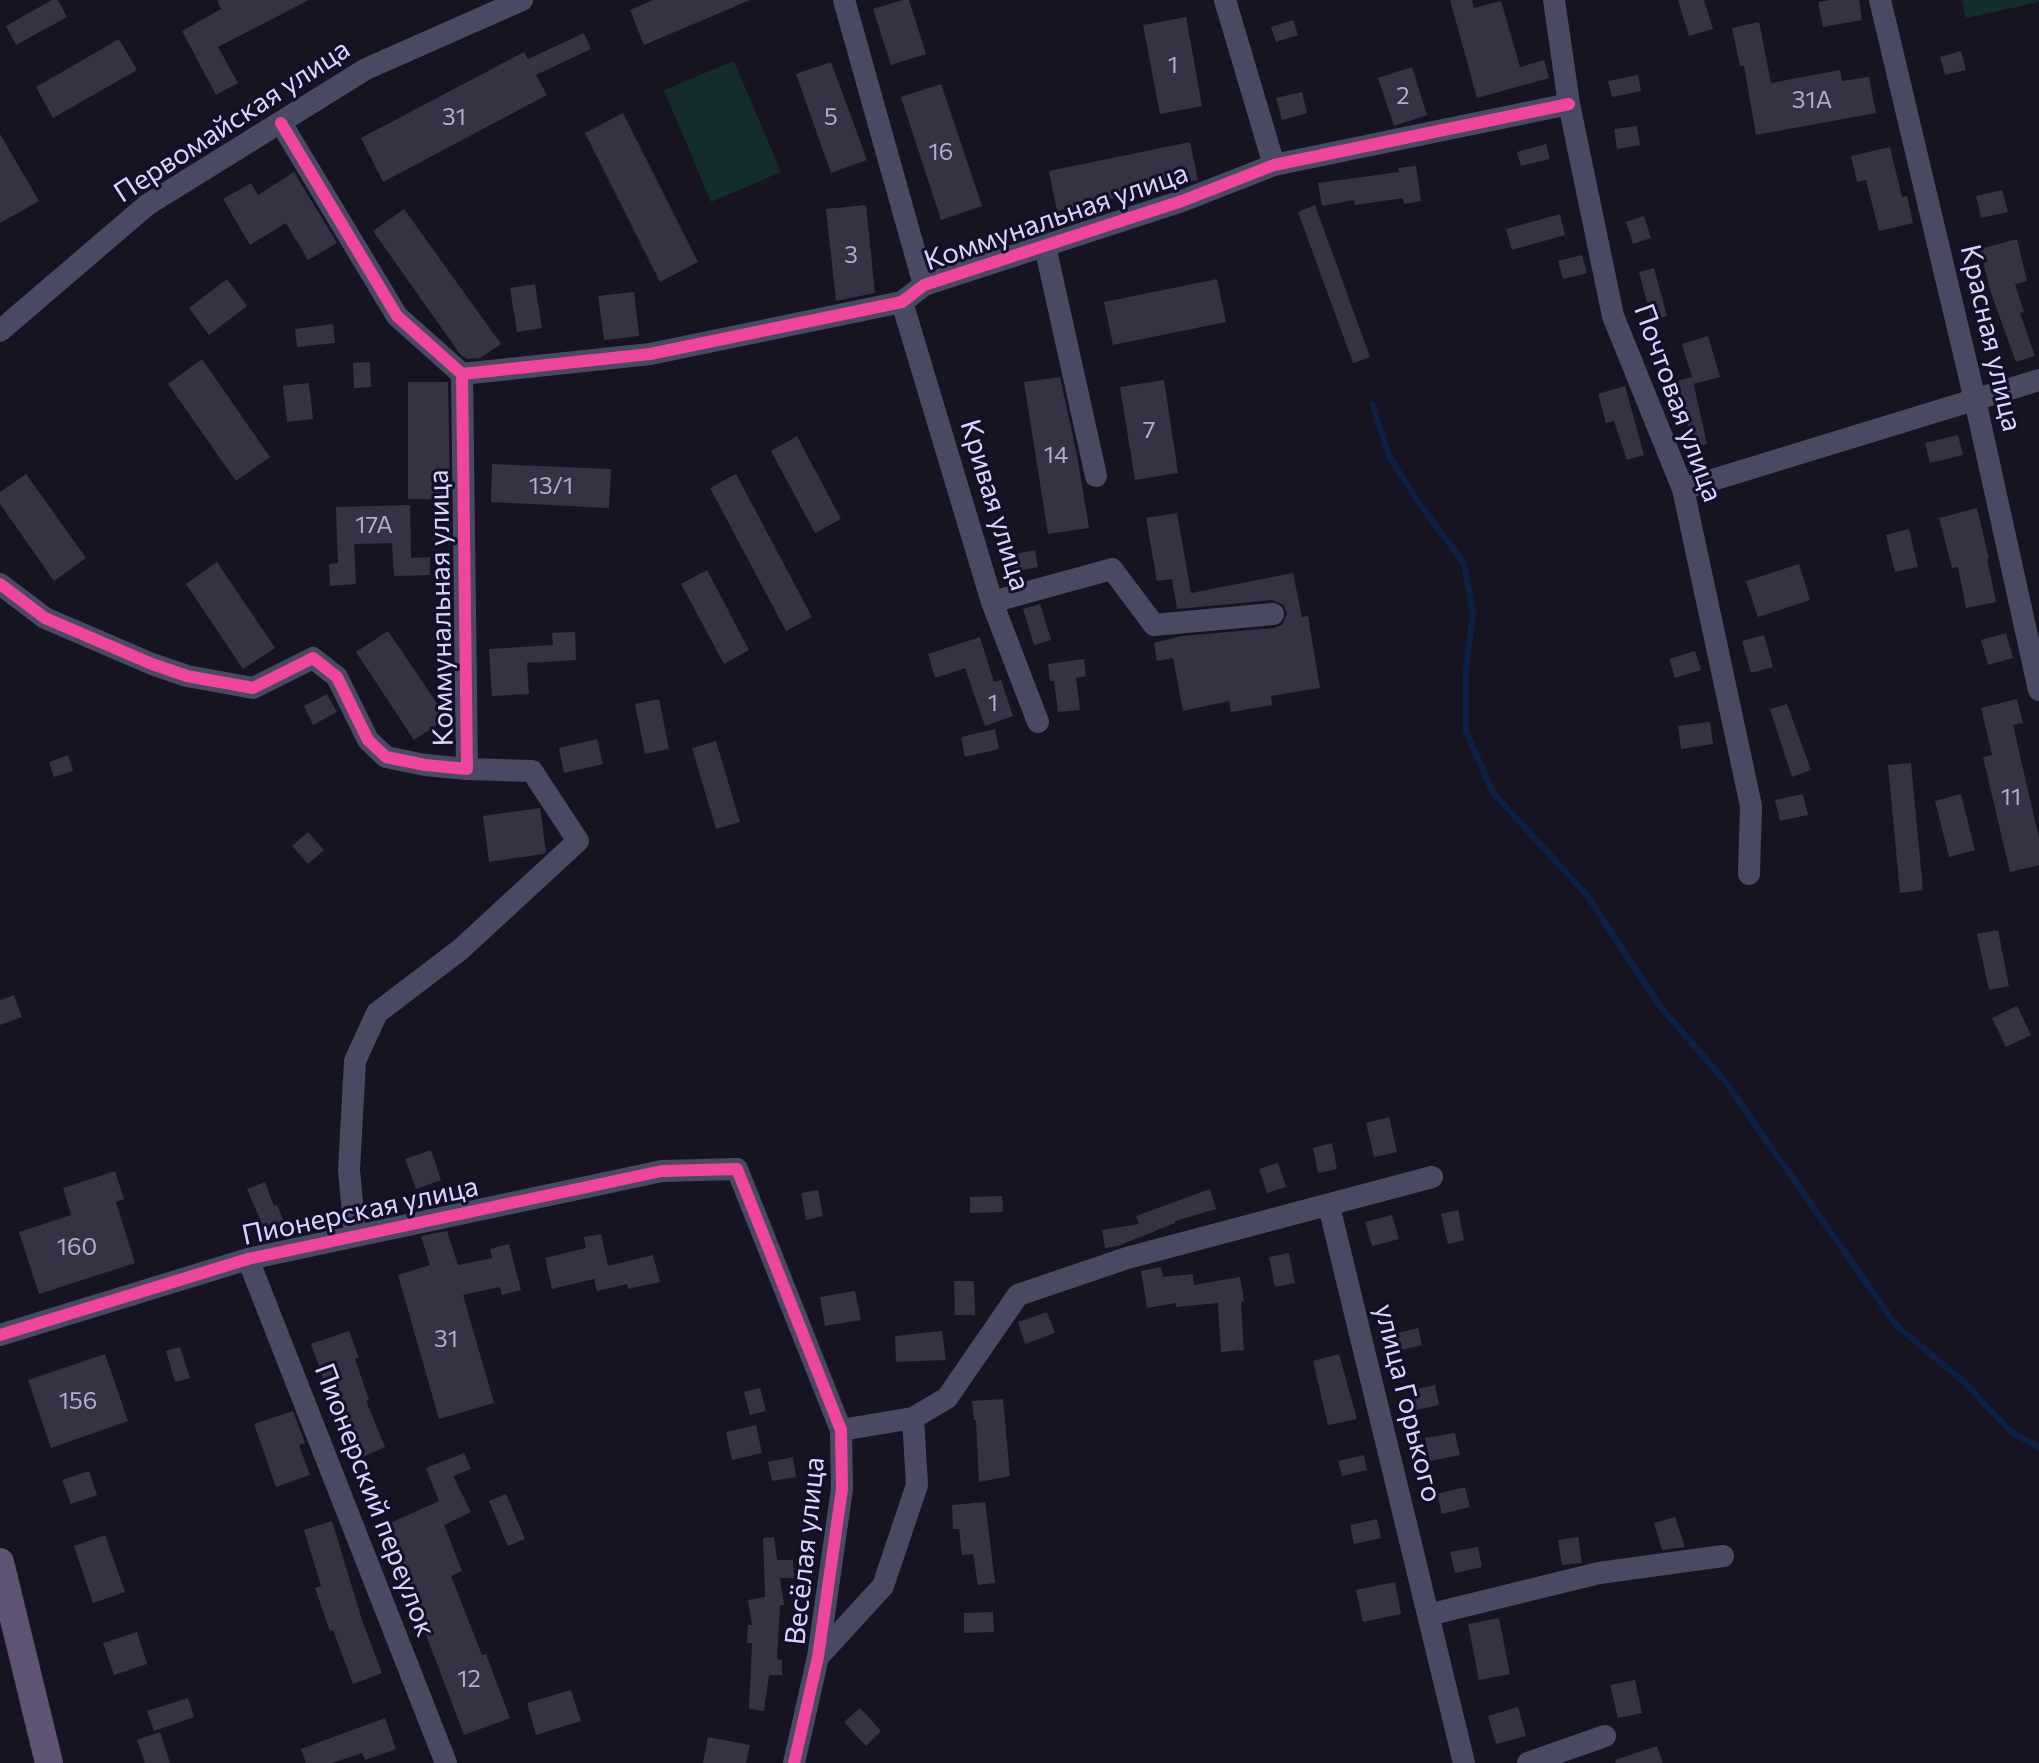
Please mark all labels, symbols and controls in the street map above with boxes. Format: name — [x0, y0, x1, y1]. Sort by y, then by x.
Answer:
street label: Первомайская улица — [108, 32, 356, 210]
house number: 1 — [1168, 51, 1178, 79]
house number: 2 — [1396, 82, 1410, 110]
house number: 31А — [1792, 86, 1832, 114]
house number: 31 — [442, 103, 466, 131]
house number: 5 — [824, 103, 838, 131]
house number: 16 — [929, 138, 953, 166]
street label: Коммунальная улица — [920, 156, 1192, 278]
house number: 3 — [844, 241, 858, 269]
street label: Красная улица — [1953, 241, 2029, 435]
street label: Почтовая улица — [1627, 299, 1729, 507]
street label: Кривая улица — [953, 415, 1037, 595]
house number: 7 — [1143, 416, 1155, 444]
house number: 14 — [1044, 441, 1068, 469]
street label: Коммунальная улица — [422, 469, 460, 747]
house number: 13/1 — [529, 472, 573, 500]
house number: 17А — [355, 511, 393, 539]
house number: 1 — [988, 689, 998, 717]
house number: 11 — [2001, 783, 2021, 811]
street label: Пионерская улица — [239, 1170, 481, 1252]
house number: 160 — [57, 1233, 97, 1261]
street label: улица Горького — [1367, 1300, 1449, 1506]
house number: 31 — [434, 1325, 458, 1353]
street label: Пионерский переулок — [307, 1359, 443, 1641]
house number: 156 — [59, 1387, 97, 1415]
street label: Весёлая улица — [778, 1455, 832, 1647]
house number: 12 — [457, 1665, 481, 1693]

